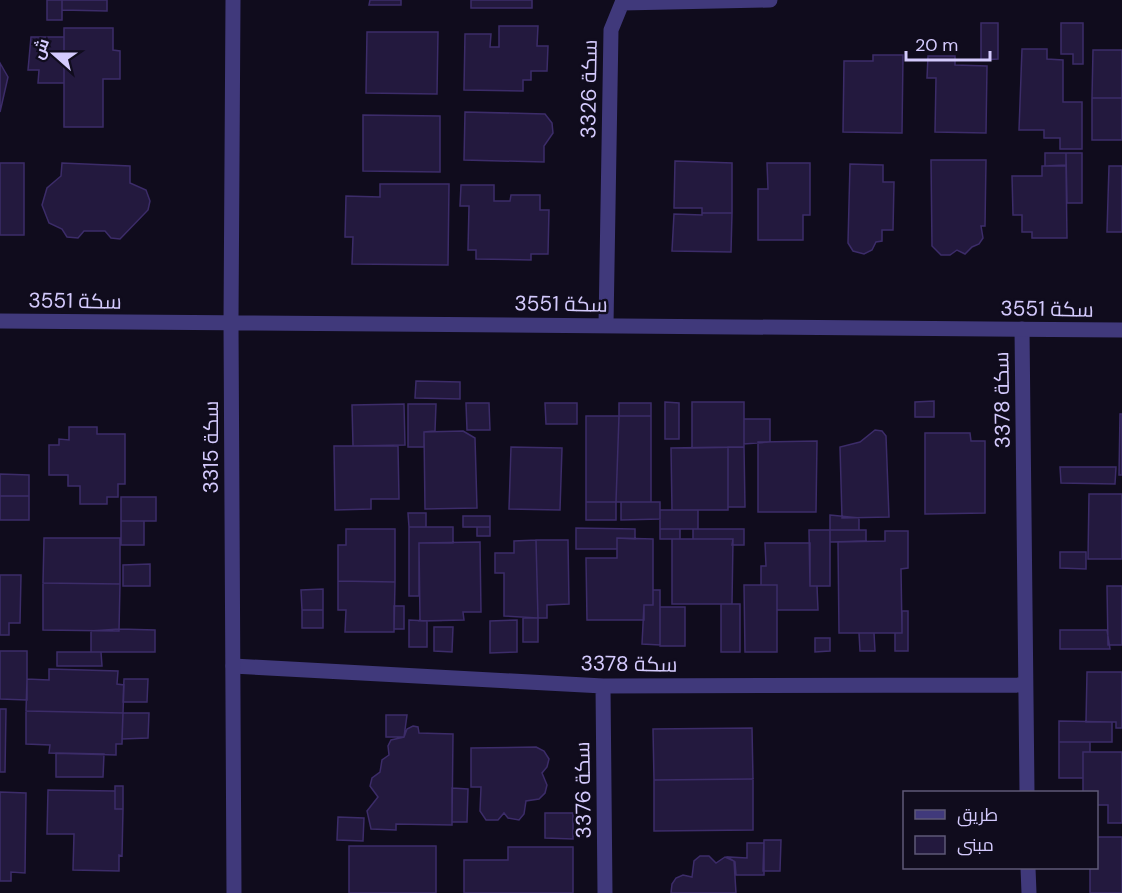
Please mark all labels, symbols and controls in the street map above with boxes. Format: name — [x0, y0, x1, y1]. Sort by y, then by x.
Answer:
north arrow — [24, 24, 84, 84]
scale bar — [906, 24, 990, 62]
text: 20 m — [915, 33, 958, 57]
text: ش — [27, 35, 54, 62]
street label: سكة 3326 — [574, 39, 604, 139]
street label: سكة 3551 — [28, 286, 122, 316]
street label: سكة 3551 — [514, 289, 608, 319]
street label: سكة 3551 — [1000, 294, 1094, 324]
street label: سكة 3378 — [987, 351, 1017, 449]
street label: سكة 3315 — [197, 401, 225, 493]
street label: سكة 3378 — [580, 649, 678, 679]
street label: سكة 3376 — [568, 741, 598, 839]
legend — [903, 791, 1098, 869]
text: طريق — [957, 803, 998, 827]
text: مبنى — [957, 833, 994, 857]

